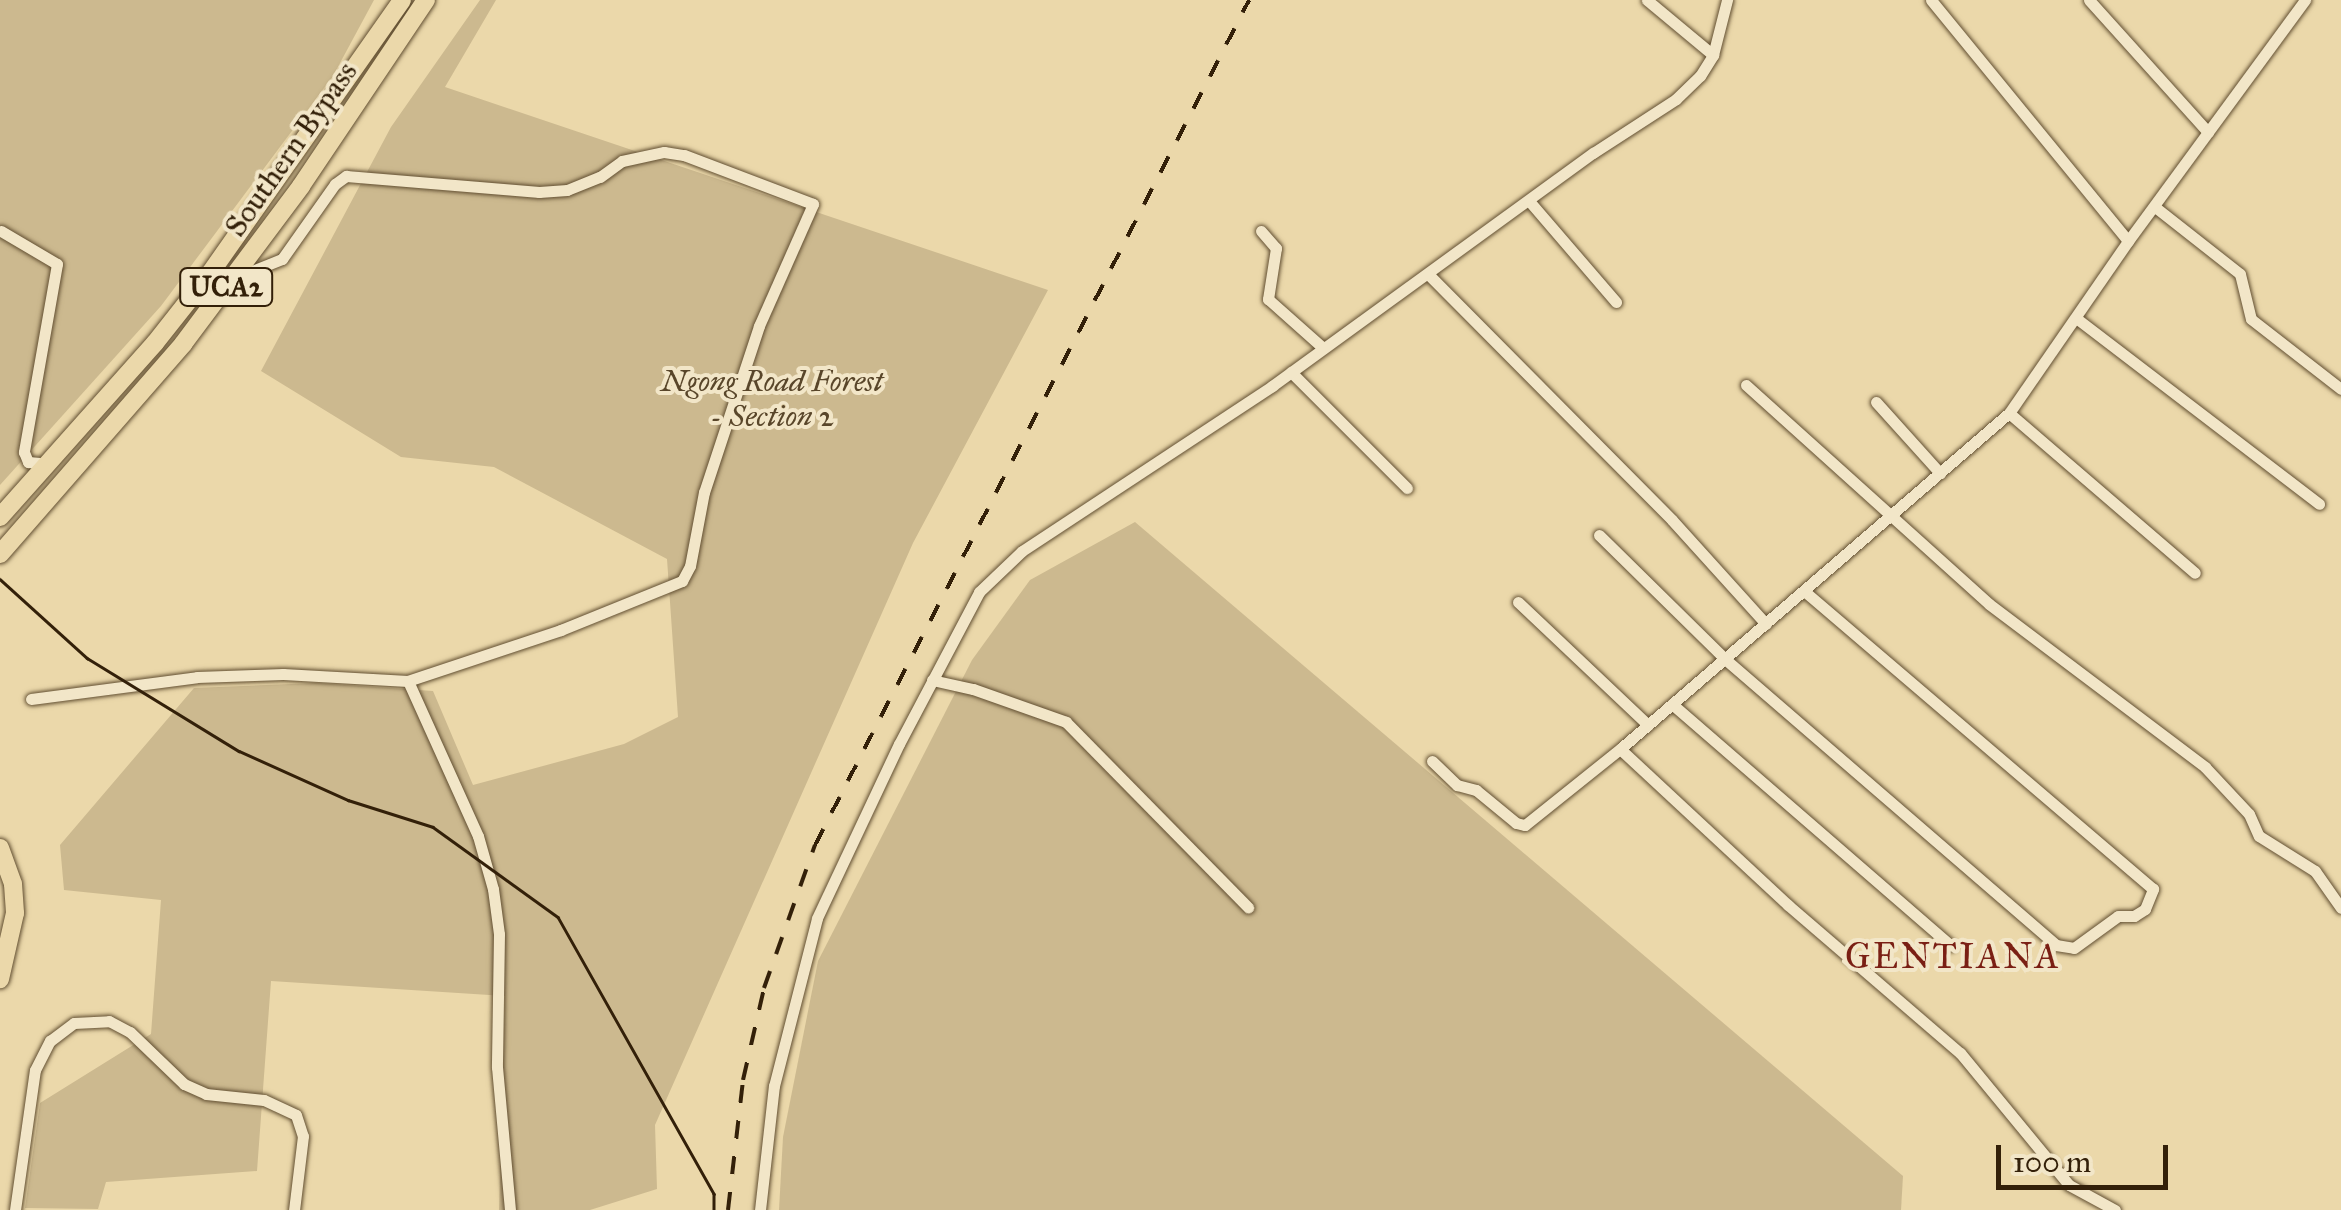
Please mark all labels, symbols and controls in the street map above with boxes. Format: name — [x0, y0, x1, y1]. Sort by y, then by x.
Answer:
street label: Southern Bypass — [217, 54, 365, 244]
road number: UCA2 — [178, 264, 274, 310]
park label: Ngong Road Forest - Section 2 — [661, 363, 883, 434]
district label: GENTIANA — [1845, 936, 2061, 978]
scale bar — [2001, 1125, 2174, 1187]
text: 100 m — [2013, 1144, 2091, 1180]

